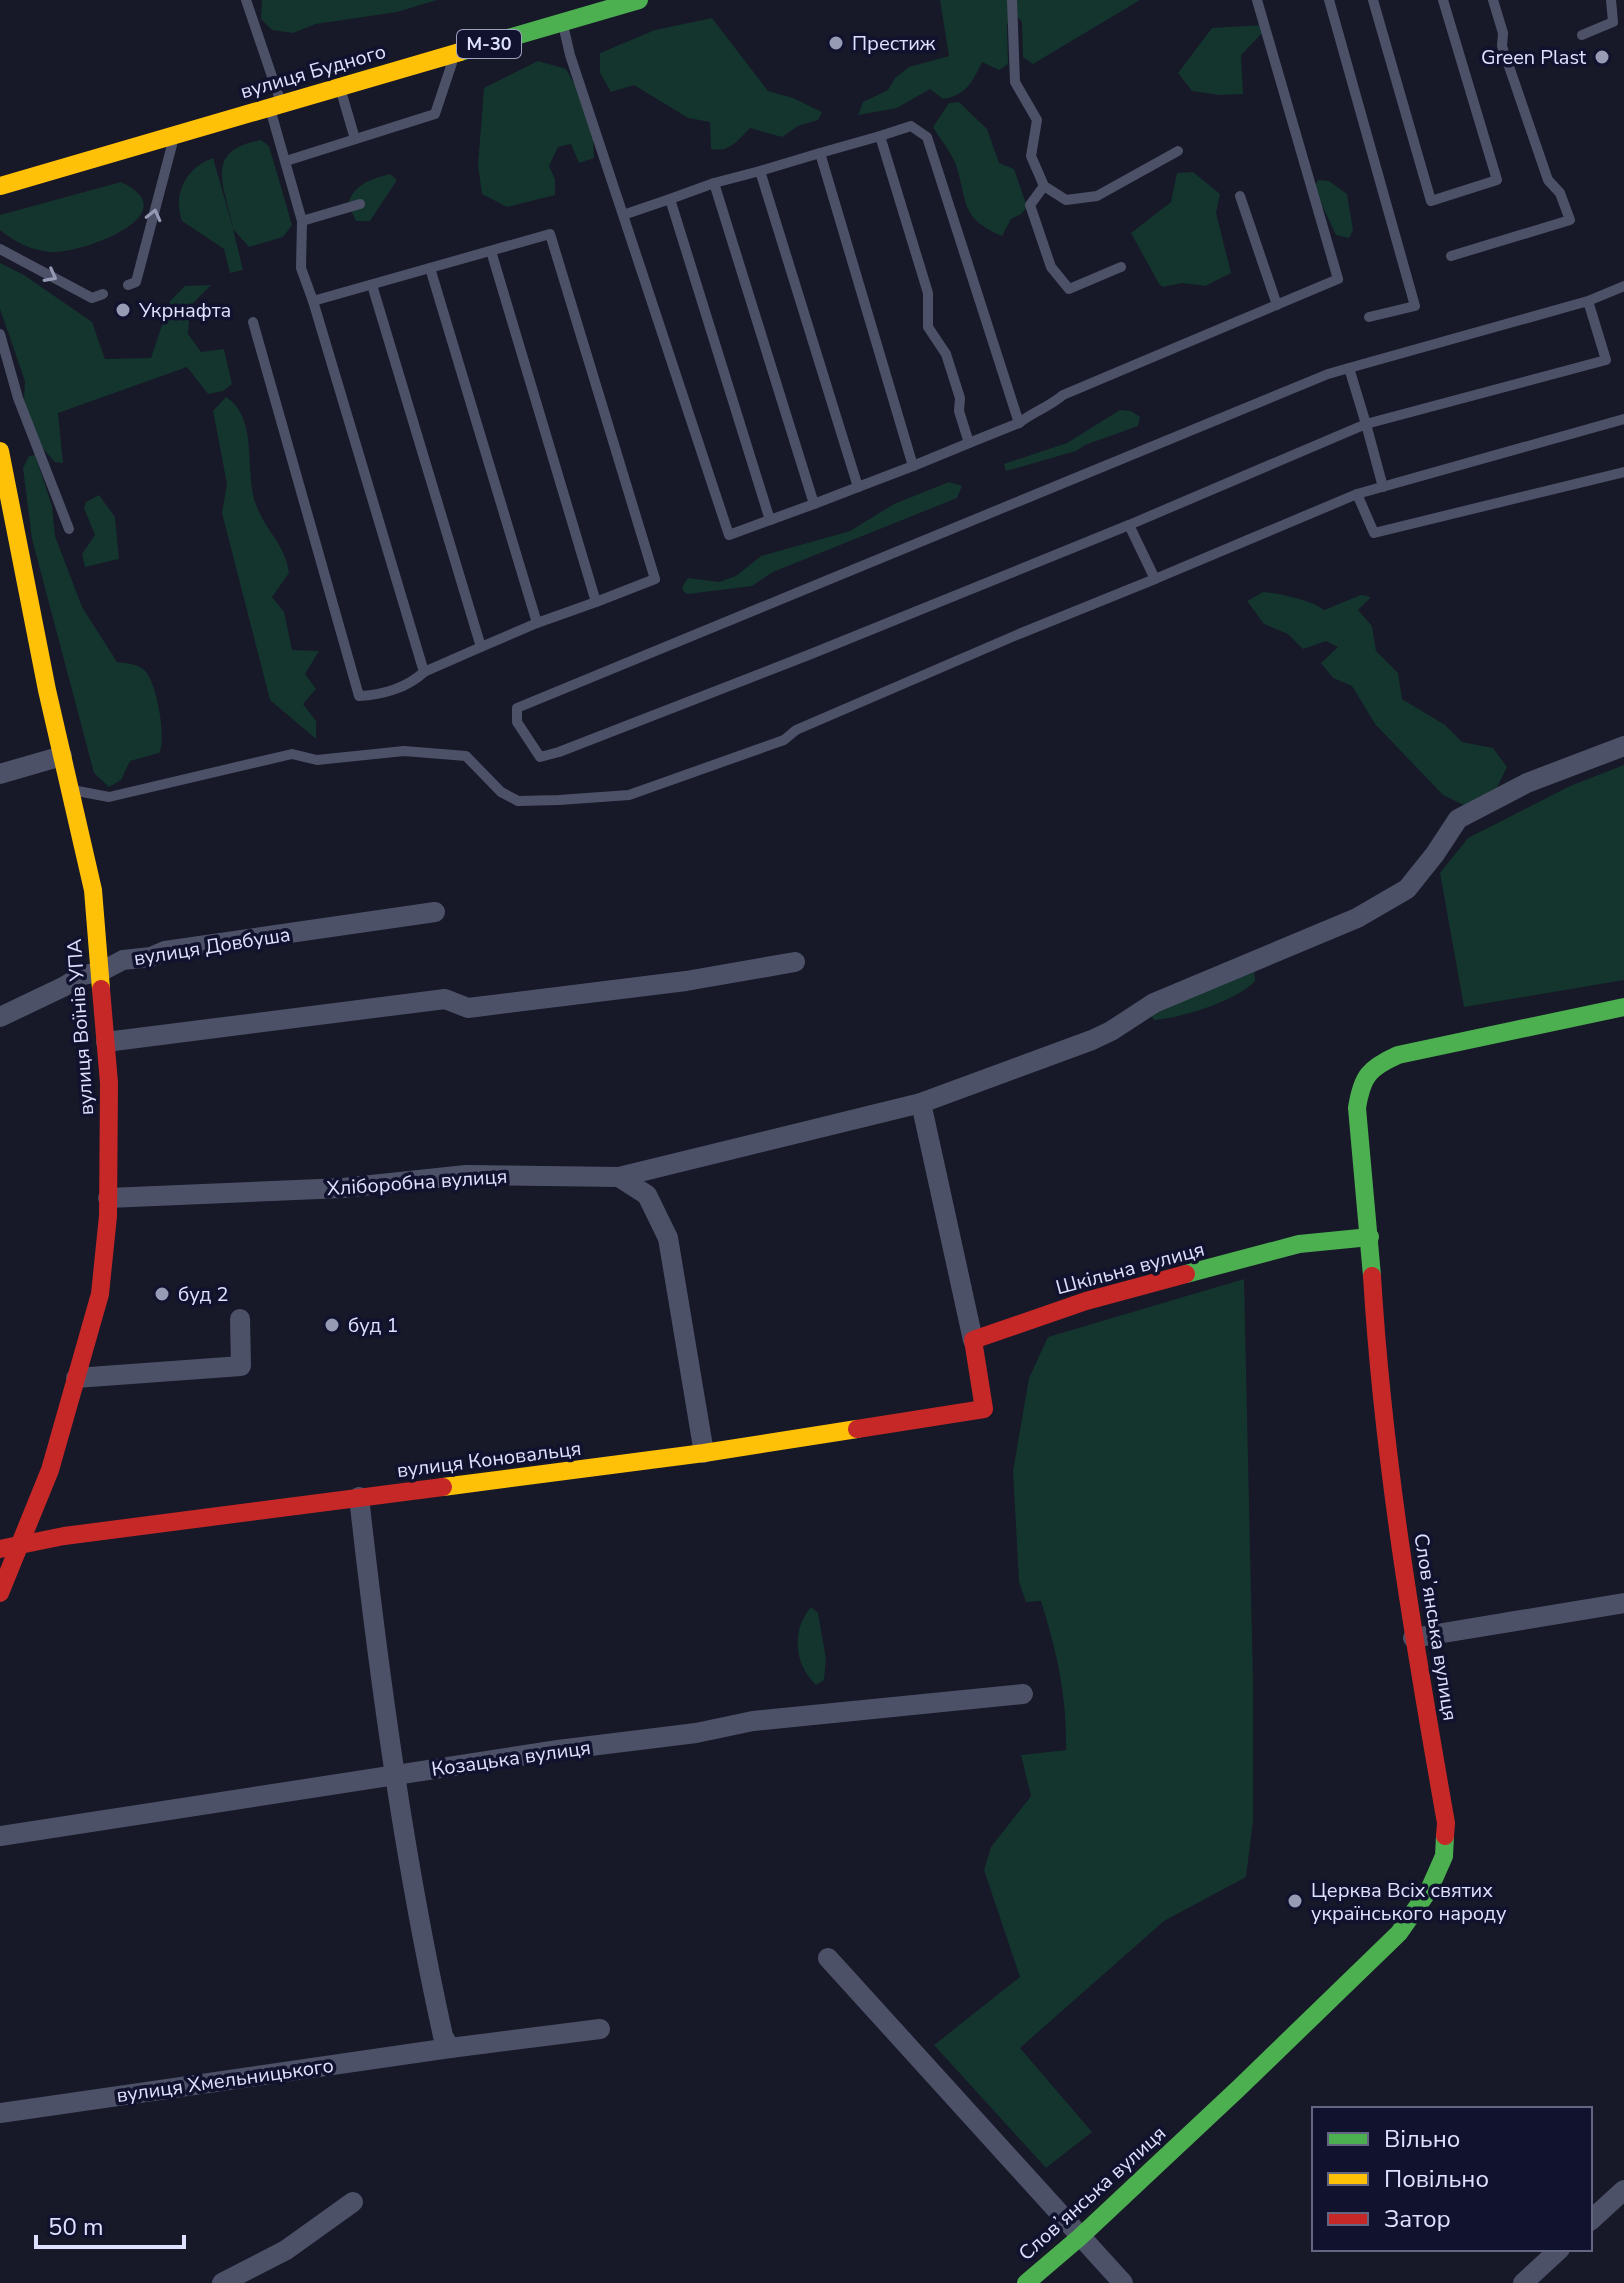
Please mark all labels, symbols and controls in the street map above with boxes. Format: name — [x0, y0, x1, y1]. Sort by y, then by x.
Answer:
road number: М-30 — [457, 30, 521, 58]
place label: Престиж — [852, 30, 936, 57]
marker: Престиж — [827, 34, 845, 52]
street label: вулиця Будного — [237, 38, 389, 105]
place label: Green Plast — [1481, 44, 1587, 71]
marker: Green Plast — [1593, 48, 1611, 66]
one-way arrow — [144, 208, 161, 222]
one-way arrow — [43, 267, 57, 282]
place label: Укрнафта — [138, 297, 231, 324]
marker: Укрнафта — [114, 301, 132, 319]
street label: вулиця Довбуша — [132, 921, 292, 972]
street label: вулиця Воїнів УПА — [61, 937, 100, 1116]
street label: Хліборобна вулиця — [326, 1163, 508, 1202]
street label: Шкільна вулиця — [1053, 1236, 1208, 1301]
place label: буд 2 — [178, 1281, 228, 1308]
marker: буд 2 — [153, 1285, 171, 1303]
place label: буд 1 — [348, 1312, 398, 1339]
marker: буд 1 — [323, 1316, 341, 1334]
street label: вулиця Коновальця — [395, 1435, 583, 1484]
street label: Словʼянська вулиця — [1407, 1531, 1464, 1723]
street label: Козацька вулиця — [430, 1734, 592, 1783]
place label: Церква Всіх святих українського народу — [1311, 1877, 1507, 1927]
marker: Церква Всіх святих українського народу — [1286, 1892, 1304, 1910]
street label: вулиця Хмельницького — [115, 2052, 335, 2109]
legend — [1312, 2107, 1592, 2251]
street label: Словʼянська вулиця — [1013, 2120, 1172, 2267]
text: Вільно — [1384, 2123, 1460, 2155]
text: Повільно — [1384, 2163, 1489, 2195]
scale bar — [36, 2199, 184, 2249]
text: Затор — [1384, 2203, 1451, 2235]
text: 50 m — [48, 2211, 104, 2243]

